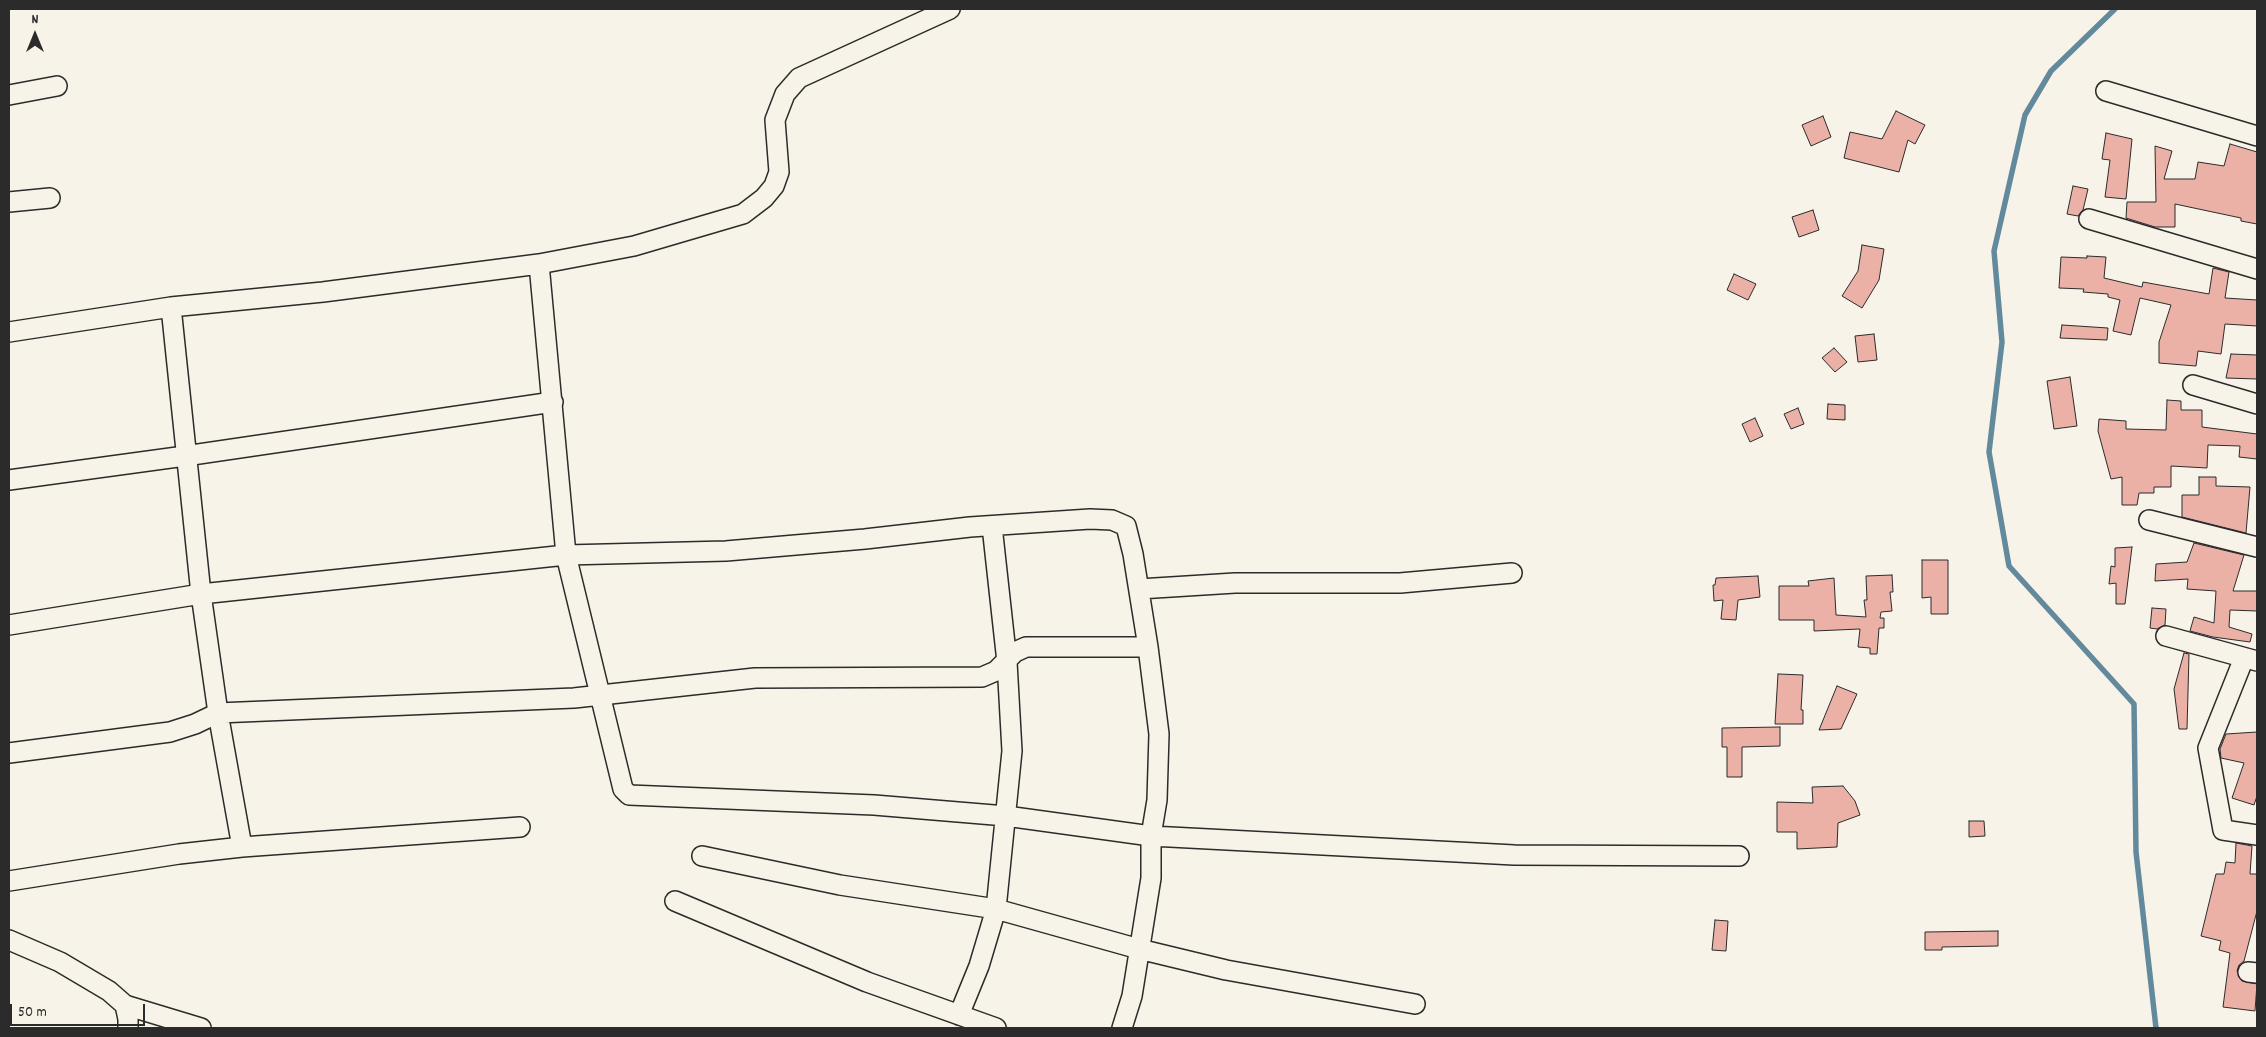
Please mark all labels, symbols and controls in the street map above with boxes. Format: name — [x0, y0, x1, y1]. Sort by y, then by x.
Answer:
north arrow — [10, 10, 60, 60]
text: N — [32, 10, 38, 30]
scale bar — [12, 994, 148, 1026]
text: 50 m — [18, 1002, 47, 1024]

